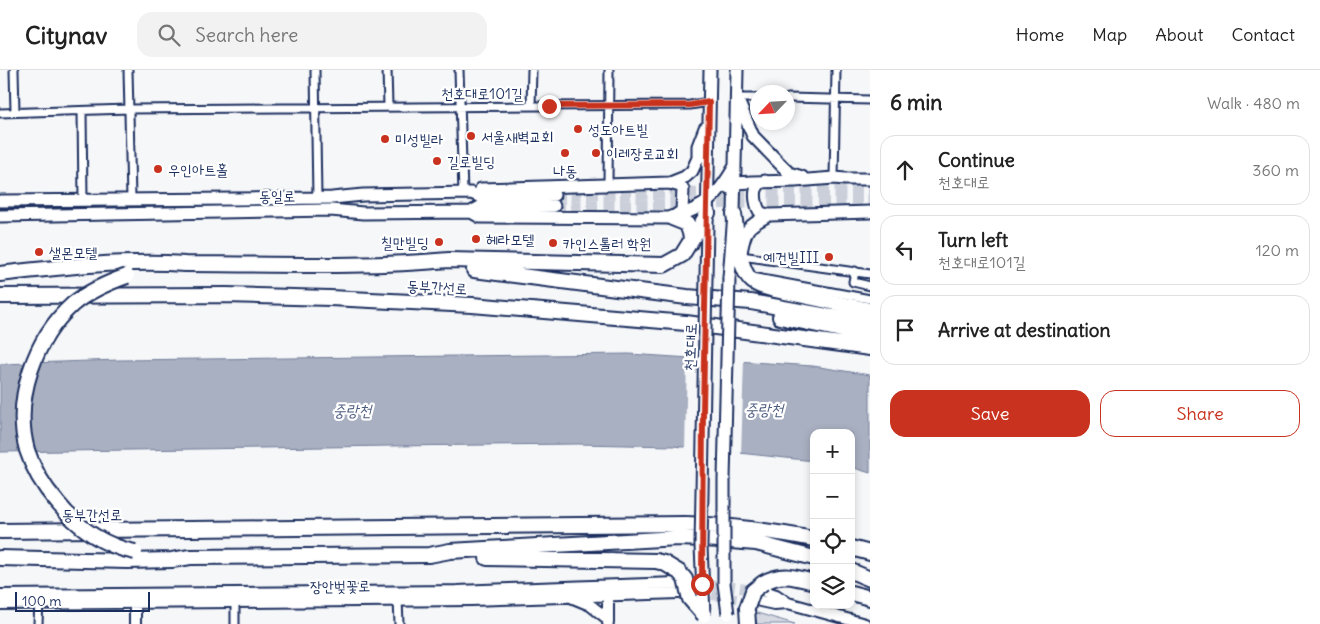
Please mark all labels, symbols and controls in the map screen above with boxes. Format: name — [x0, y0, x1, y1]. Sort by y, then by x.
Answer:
search box — [137, 12, 487, 57]
text: Citynav — [25, 20, 107, 50]
icon: search — [155, 21, 183, 49]
text: Search here — [195, 23, 298, 47]
text: Home — [1016, 23, 1064, 46]
text: Map — [1092, 23, 1127, 46]
text: About — [1155, 23, 1203, 46]
text: Contact — [1231, 23, 1295, 46]
street label: 천호대로101길 — [441, 84, 523, 103]
north arrow — [750, 85, 795, 130]
text: 6 min — [890, 89, 942, 116]
text: Walk · 480 m — [1207, 93, 1300, 113]
route end — [538, 95, 561, 118]
place label: 성도아트빌 — [588, 120, 648, 139]
marker: 성도아트빌 — [572, 123, 584, 135]
place label: 서울새벽교회 — [481, 127, 553, 146]
place label: 미성빌라 — [395, 130, 443, 149]
marker: 서울새벽교회 — [465, 130, 477, 142]
marker: 미성빌라 — [379, 133, 391, 145]
place label: 이레장로교회 — [606, 144, 678, 163]
marker: 나동 — [559, 147, 571, 159]
marker: 이레장로교회 — [590, 147, 602, 159]
text: Continue — [938, 148, 1015, 172]
place label: 길로빌딩 — [447, 152, 495, 171]
marker: 길로빌딩 — [431, 155, 443, 167]
icon: ahead — [891, 156, 919, 184]
place label: 우인아트홀 — [168, 160, 228, 179]
text: 360 m — [1252, 160, 1299, 180]
place label: 나동 — [553, 161, 577, 180]
marker: 우인아트홀 — [152, 163, 164, 175]
text: 천호대로 — [938, 172, 990, 192]
street label: 동일로 — [259, 186, 295, 206]
text: Turn left — [938, 228, 1008, 252]
place label: 헤라모텔 — [486, 230, 534, 249]
place label: 칠만빌딩 — [381, 233, 429, 252]
marker: 헤라모텔 — [470, 233, 482, 245]
place label: 카인스톨러 학원 — [563, 234, 651, 253]
marker: 칠만빌딩 — [433, 236, 445, 248]
icon: left — [891, 236, 919, 264]
marker: 카인스톨러 학원 — [547, 237, 559, 249]
text: 120 m — [1256, 240, 1299, 260]
place label: 샐몬모텔 — [49, 243, 97, 262]
marker: 샐몬모텔 — [33, 246, 45, 258]
place label: 예건빌III — [763, 248, 819, 267]
marker: 예건빌III — [823, 251, 835, 263]
text: 천호대로101길 — [938, 252, 1026, 272]
street label: 동부간선로 — [406, 276, 468, 298]
icon: arrive — [891, 316, 919, 344]
text: Arrive at destination — [938, 318, 1111, 342]
street label: 천호대로 — [680, 323, 700, 371]
button: Save — [890, 390, 1090, 437]
button: Share — [1100, 390, 1300, 437]
water label: 중랑천 — [745, 399, 785, 419]
water label: 중랑천 — [333, 400, 373, 420]
map controls — [810, 429, 855, 609]
button: + — [810, 429, 855, 474]
button: − — [810, 474, 855, 519]
street label: 동부간선로 — [62, 505, 122, 524]
button: locate — [810, 519, 855, 564]
button: layers — [810, 564, 855, 609]
route start — [691, 573, 714, 596]
street label: 장안벚꽃로 — [310, 576, 370, 596]
scale bar — [15, 589, 150, 612]
text: 100 m — [22, 592, 62, 610]

